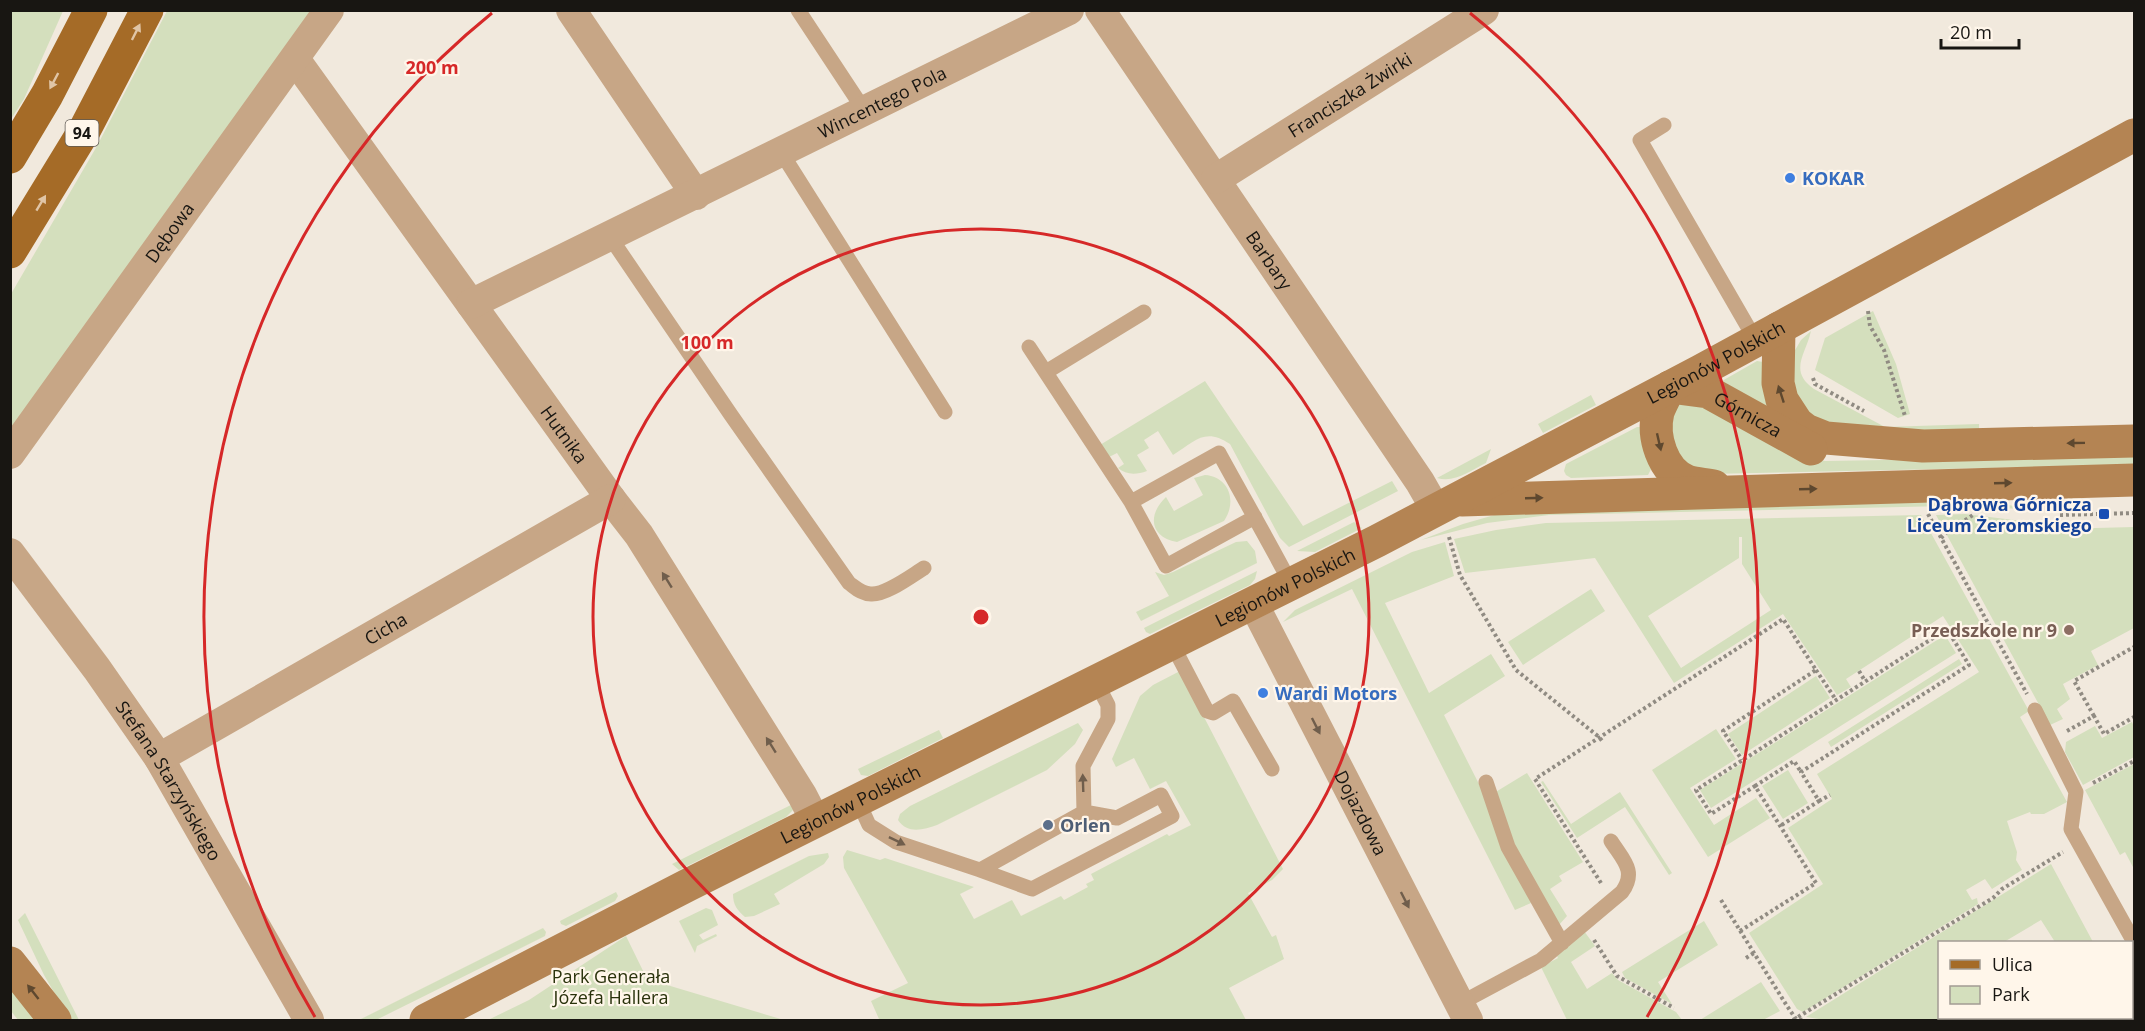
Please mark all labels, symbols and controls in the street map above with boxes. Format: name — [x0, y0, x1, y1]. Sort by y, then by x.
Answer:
scale bar — [1941, 12, 2019, 50]
text: 20 m — [1950, 20, 1992, 44]
one-way arrow — [131, 24, 141, 41]
street label: Franciszka Żwirki — [1283, 47, 1416, 143]
text: 200 m — [405, 55, 459, 79]
street label: Wincentego Pola — [814, 60, 950, 144]
one-way arrow — [49, 73, 59, 90]
road number: 94 — [66, 120, 98, 146]
place label: KOKAR — [1802, 166, 1865, 190]
marker: KOKAR — [1783, 171, 1797, 185]
one-way arrow — [36, 195, 47, 211]
street label: Dębowa — [139, 197, 199, 267]
street label: Barbary — [1241, 226, 1299, 295]
street label: Legionów Polskich — [1642, 315, 1789, 409]
text: 100 m — [680, 330, 734, 354]
one-way arrow — [1776, 385, 1785, 403]
street label: Górnicza — [1710, 386, 1786, 443]
street label: Hutnika — [536, 401, 593, 468]
one-way arrow — [1655, 433, 1664, 452]
one-way arrow — [2067, 438, 2086, 448]
one-way arrow — [1994, 479, 2013, 488]
one-way arrow — [1799, 485, 1818, 494]
place label: Dąbrowa Górnicza Liceum Żeromskiego — [1907, 492, 2092, 537]
one-way arrow — [1524, 493, 1543, 503]
marker: Dąbrowa Górnicza Liceum Żeromskiego — [2097, 507, 2111, 521]
street label: Legionów Polskich — [1211, 542, 1359, 632]
one-way arrow — [662, 572, 673, 588]
street label: Cicha — [360, 606, 411, 650]
centre of rings — [971, 607, 991, 627]
place label: Przedszkole nr 9 — [1911, 618, 2057, 642]
marker: Przedszkole nr 9 — [2062, 623, 2076, 637]
place label: Wardi Motors — [1275, 681, 1397, 705]
marker: Wardi Motors — [1256, 686, 1270, 700]
street label: Stefana Starzyńskiego — [111, 696, 227, 865]
one-way arrow — [1311, 718, 1321, 735]
one-way arrow — [765, 738, 777, 754]
street label: Legionów Polskich — [776, 759, 924, 849]
street label: Dojazdowa — [1329, 766, 1393, 859]
one-way arrow — [1079, 773, 1088, 792]
place label: Orlen — [1060, 813, 1110, 837]
marker: Orlen — [1041, 818, 1055, 832]
one-way arrow — [888, 836, 905, 846]
one-way arrow — [1400, 891, 1410, 908]
legend — [1938, 941, 2133, 1019]
text: Ulica — [1992, 952, 2033, 976]
park label: Park Generała Józefa Hallera — [552, 964, 670, 1009]
text: Park — [1992, 982, 2030, 1006]
one-way arrow — [27, 984, 39, 999]

